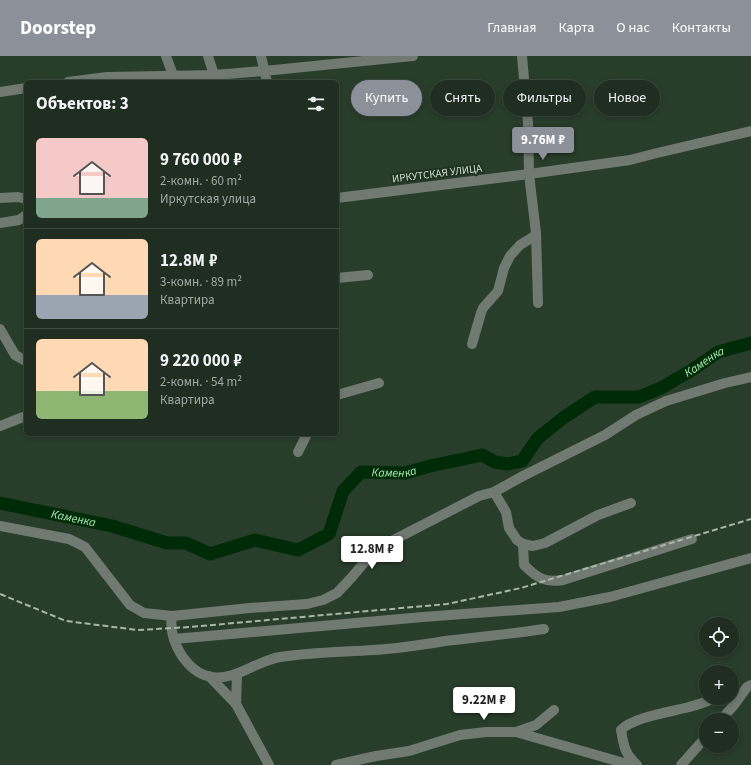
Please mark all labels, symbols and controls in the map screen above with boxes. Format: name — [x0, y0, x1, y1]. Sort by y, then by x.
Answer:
text: Doorstep — [20, 15, 96, 42]
text: Главная — [487, 18, 536, 38]
text: Карта — [558, 18, 594, 38]
text: О нас — [616, 18, 650, 38]
text: Контакты — [672, 18, 731, 38]
chip: Купить — [351, 80, 422, 116]
chip: Снять — [430, 80, 495, 116]
chip: Фильтры — [503, 80, 586, 116]
chip: Новое — [594, 80, 660, 116]
text: Объектов: 3 — [36, 92, 129, 116]
icon: filters — [305, 93, 327, 115]
pin: 9.76M ₽ — [506, 127, 580, 161]
text: 9.76M ₽ — [521, 131, 565, 149]
text: 9 760 000 ₽ — [160, 148, 242, 172]
icon: home — [68, 154, 116, 202]
street label: ИРКУТСКАЯ УЛИЦА — [391, 161, 483, 186]
text: 2-комн. · 60 m² — [160, 172, 242, 190]
text: Иркутская улица — [160, 190, 256, 208]
text: 12.8M ₽ — [160, 249, 217, 273]
icon: home — [68, 255, 116, 303]
text: 3-комн. · 89 m² — [160, 273, 242, 291]
text: Квартира — [160, 291, 215, 309]
water label: Каменка — [681, 343, 726, 382]
text: 9 220 000 ₽ — [160, 349, 242, 373]
icon: home — [68, 355, 116, 403]
text: 2-комн. · 54 m² — [160, 373, 242, 391]
text: Квартира — [160, 391, 215, 409]
water label: Каменка — [371, 462, 419, 482]
water label: Каменка — [50, 506, 98, 532]
pin: 12.8M ₽ — [335, 536, 409, 570]
text: 12.8M ₽ — [350, 540, 394, 558]
map controls — [699, 617, 739, 753]
button: locate — [699, 617, 739, 657]
button: + — [699, 665, 739, 705]
pin: 9.22M ₽ — [447, 687, 521, 721]
text: 9.22M ₽ — [462, 691, 506, 709]
button: − — [699, 713, 739, 753]

